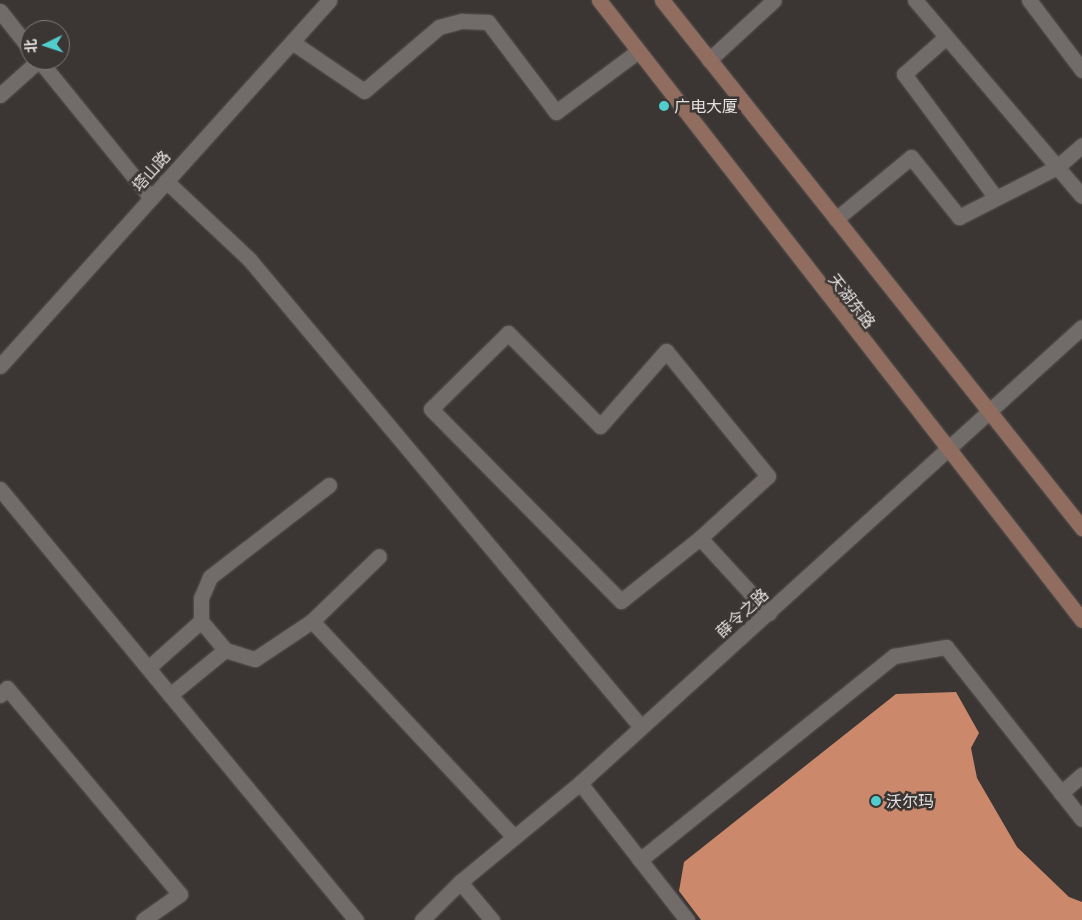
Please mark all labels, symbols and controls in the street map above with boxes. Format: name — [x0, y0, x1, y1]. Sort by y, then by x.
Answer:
north arrow — [20, 20, 70, 70]
text: 北 — [22, 38, 41, 54]
place label: 广电大厦 — [674, 96, 738, 116]
marker: 广电大厦 — [658, 100, 670, 112]
street label: 塔山路 — [128, 147, 174, 195]
street label: 天湖东路 — [825, 270, 879, 332]
street label: 薛令之路 — [712, 584, 772, 642]
place label: 沃尔玛 — [886, 791, 934, 811]
marker: 沃尔玛 — [870, 795, 882, 807]

